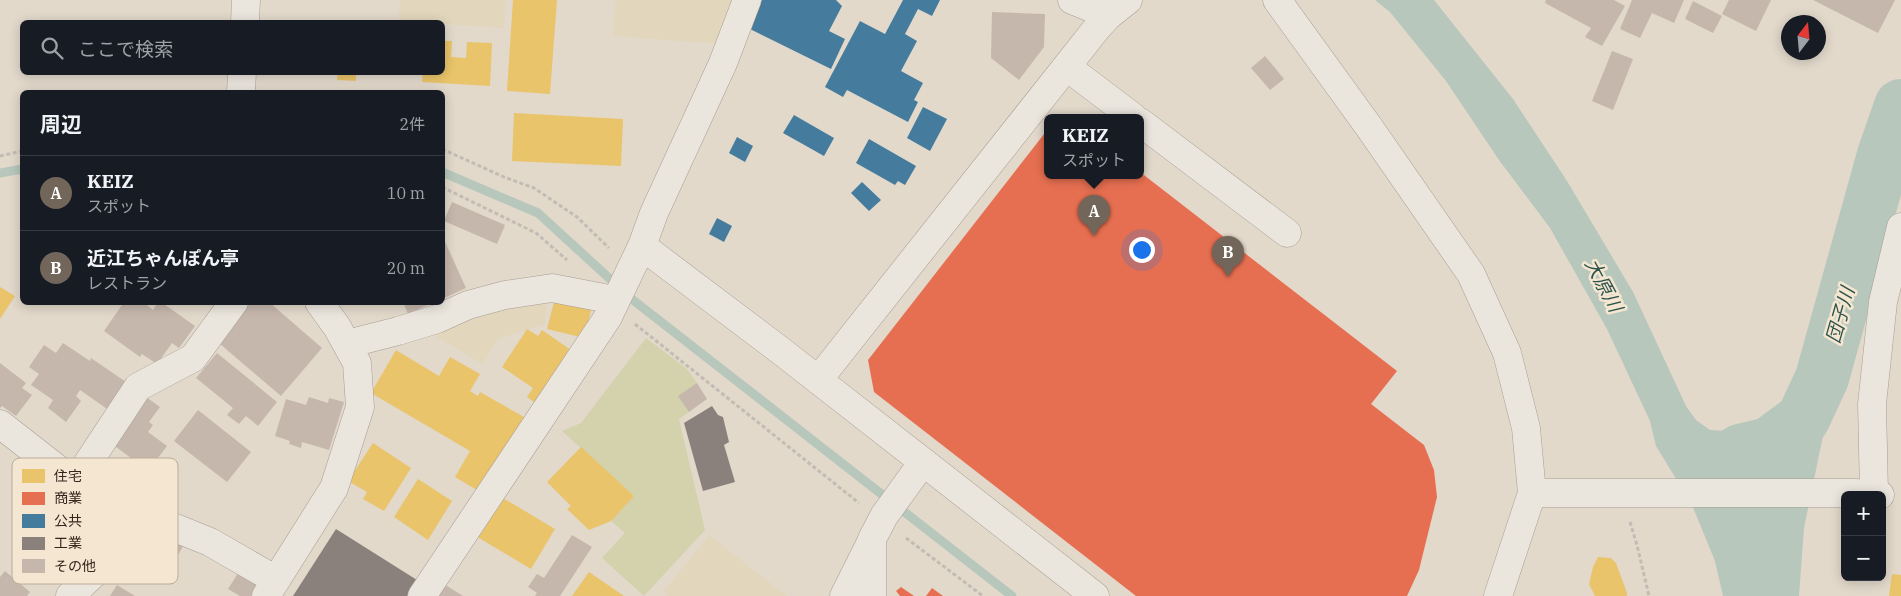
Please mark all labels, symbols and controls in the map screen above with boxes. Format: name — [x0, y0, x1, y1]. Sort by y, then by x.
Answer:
north arrow — [1781, 15, 1826, 60]
search box — [20, 20, 445, 75]
icon: search — [38, 34, 66, 62]
text: ここで検索 — [78, 37, 173, 61]
text: 周辺 — [40, 110, 82, 138]
text: 2件 — [399, 114, 425, 134]
popup — [1044, 114, 1144, 179]
text: KEIZ — [1062, 123, 1109, 147]
text: スポット — [1062, 150, 1126, 170]
text: KEIZ — [87, 169, 134, 193]
text: A — [50, 183, 62, 203]
text: 10 m — [387, 183, 425, 203]
pin: A — [1078, 195, 1110, 236]
text: スポット — [87, 196, 151, 216]
pin: B — [1212, 236, 1244, 277]
your location — [1129, 237, 1155, 263]
text: 近江ちゃんぽん亭 — [87, 246, 239, 270]
water label: 大原川 — [1580, 254, 1629, 318]
text: B — [50, 258, 62, 278]
text: 20 m — [387, 258, 425, 278]
text: レストラン — [87, 273, 167, 293]
water label: 団子川 — [1821, 282, 1860, 346]
legend — [12, 458, 178, 584]
text: 住宅 — [54, 467, 82, 485]
text: 商業 — [54, 489, 82, 507]
map controls — [1841, 491, 1886, 581]
button: + — [1841, 491, 1886, 536]
text: 公共 — [54, 512, 82, 530]
text: 工業 — [54, 534, 82, 552]
button: − — [1841, 536, 1886, 581]
text: その他 — [54, 557, 96, 575]

